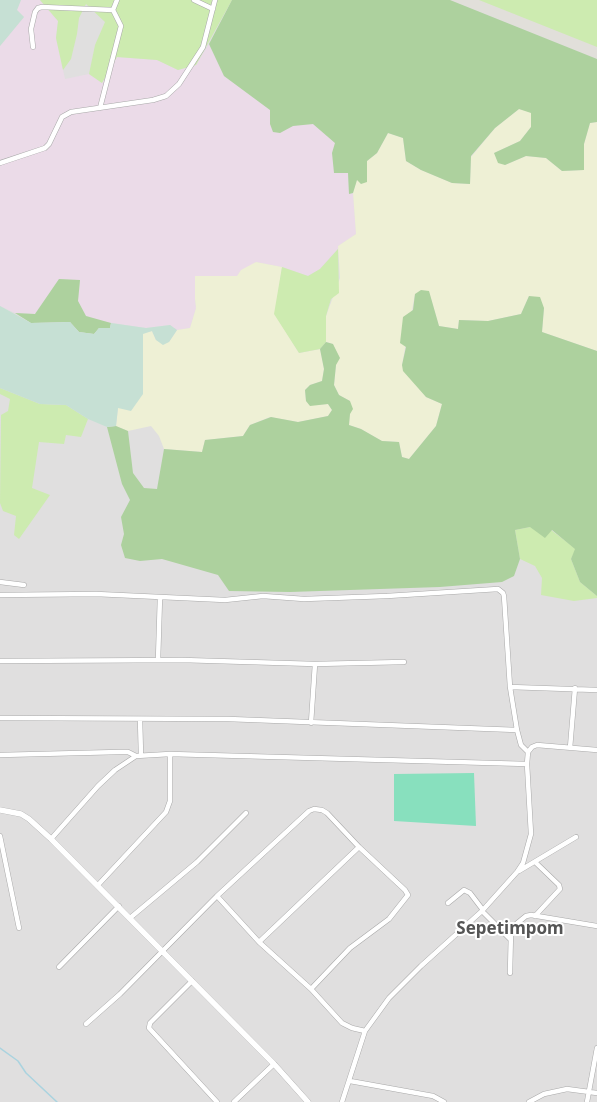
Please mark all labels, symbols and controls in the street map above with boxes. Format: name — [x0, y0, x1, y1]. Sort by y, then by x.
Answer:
district label: Sepetimpom — [456, 919, 564, 939]

